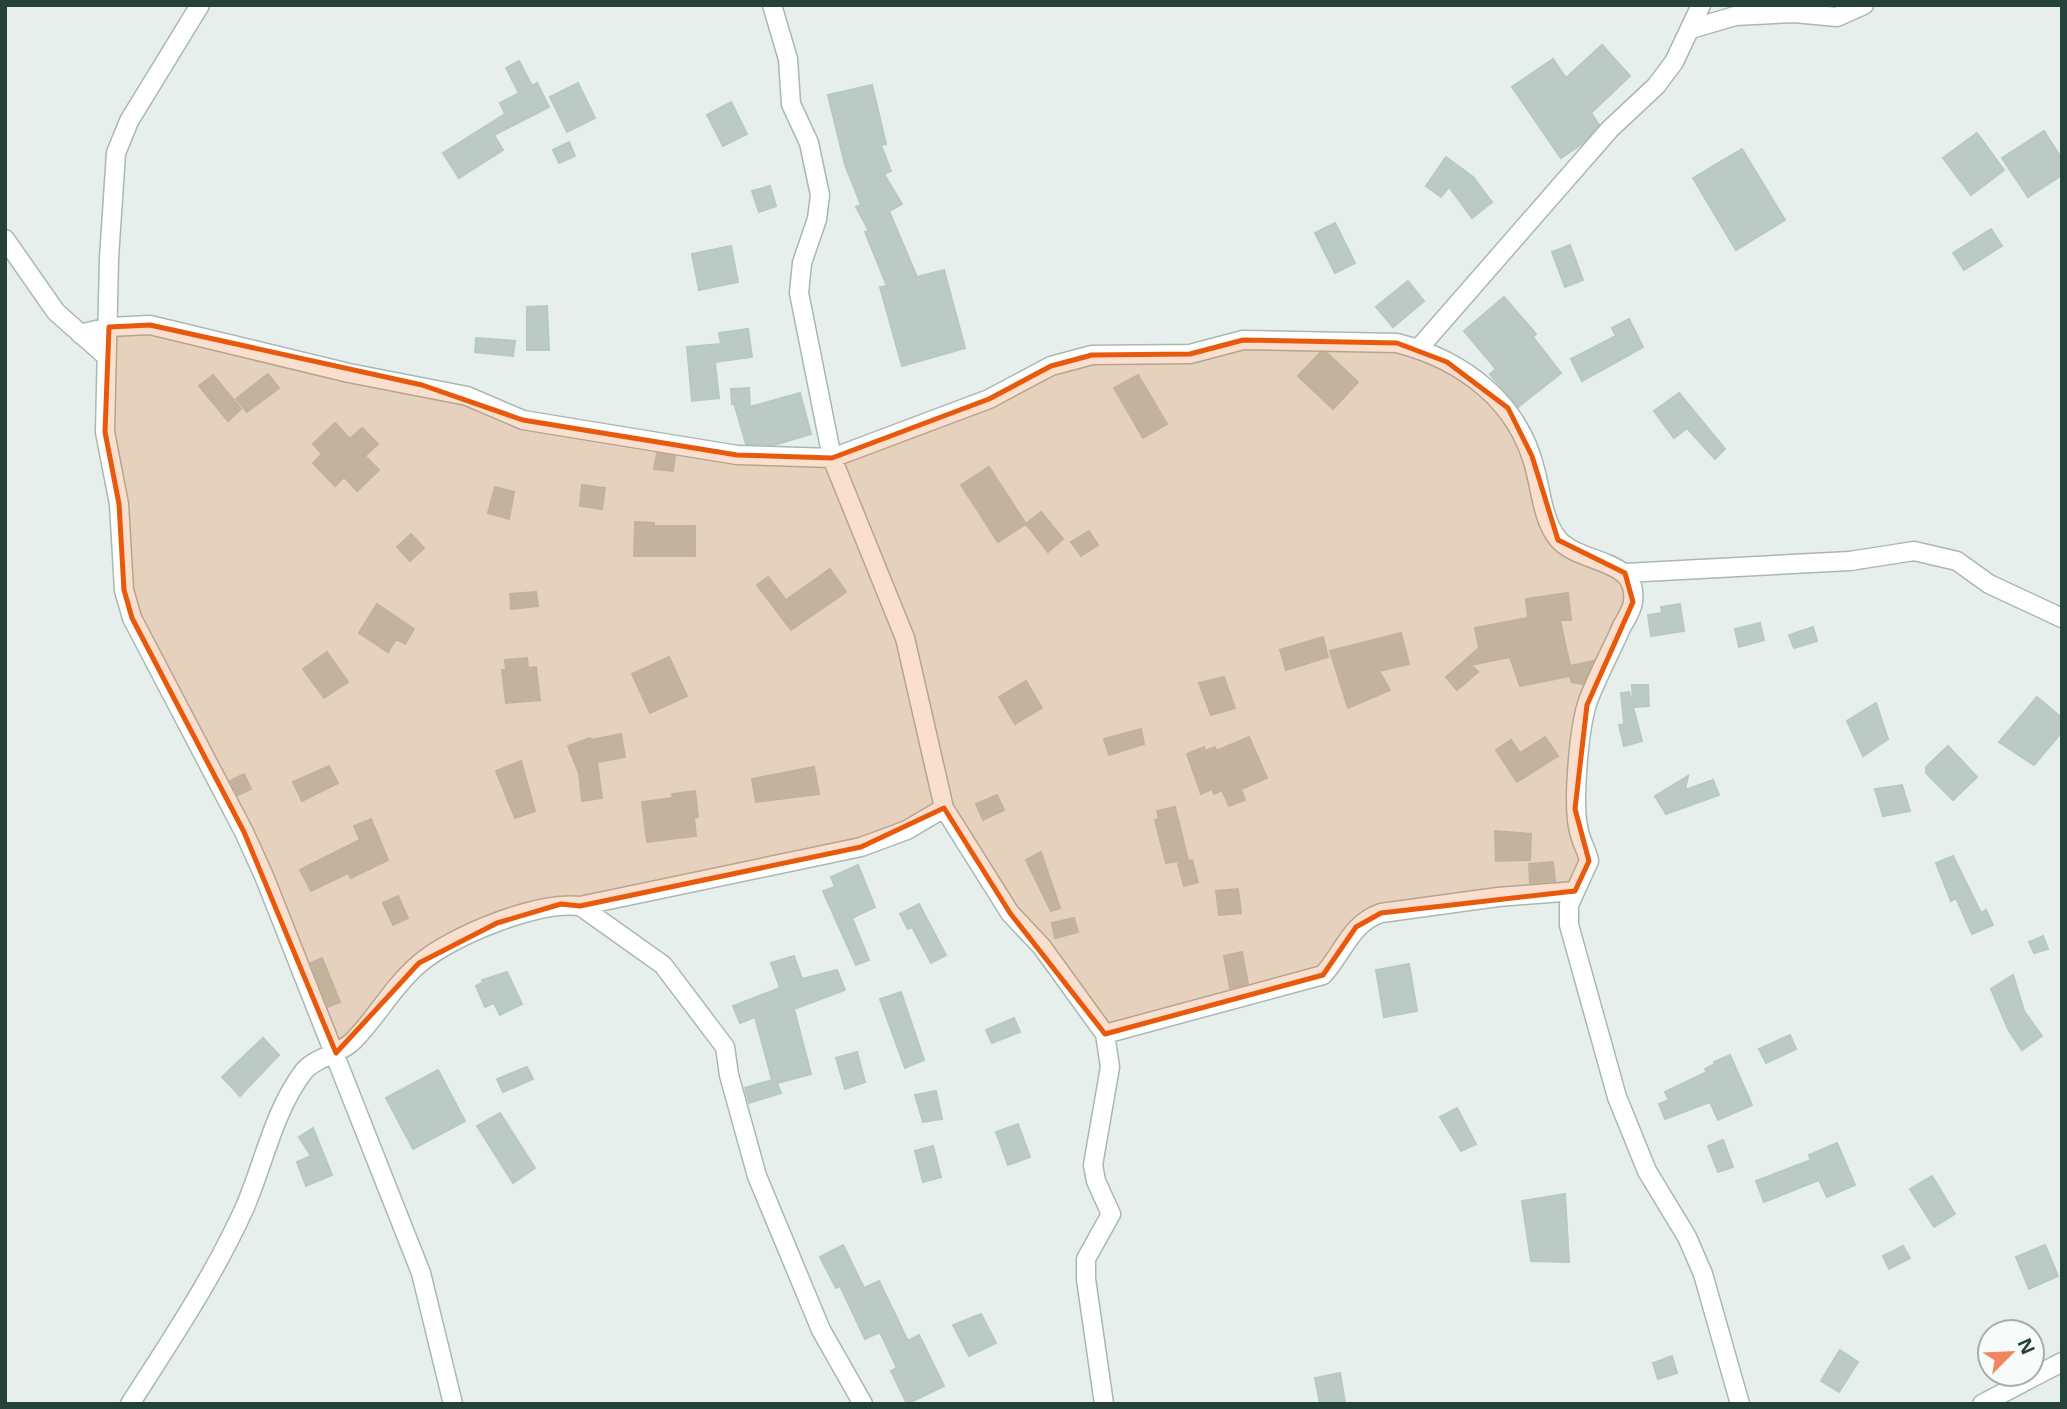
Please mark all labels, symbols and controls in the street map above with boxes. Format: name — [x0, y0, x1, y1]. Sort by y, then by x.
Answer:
north arrow — [1976, 1318, 2046, 1388]
text: N — [2012, 1334, 2042, 1358]

